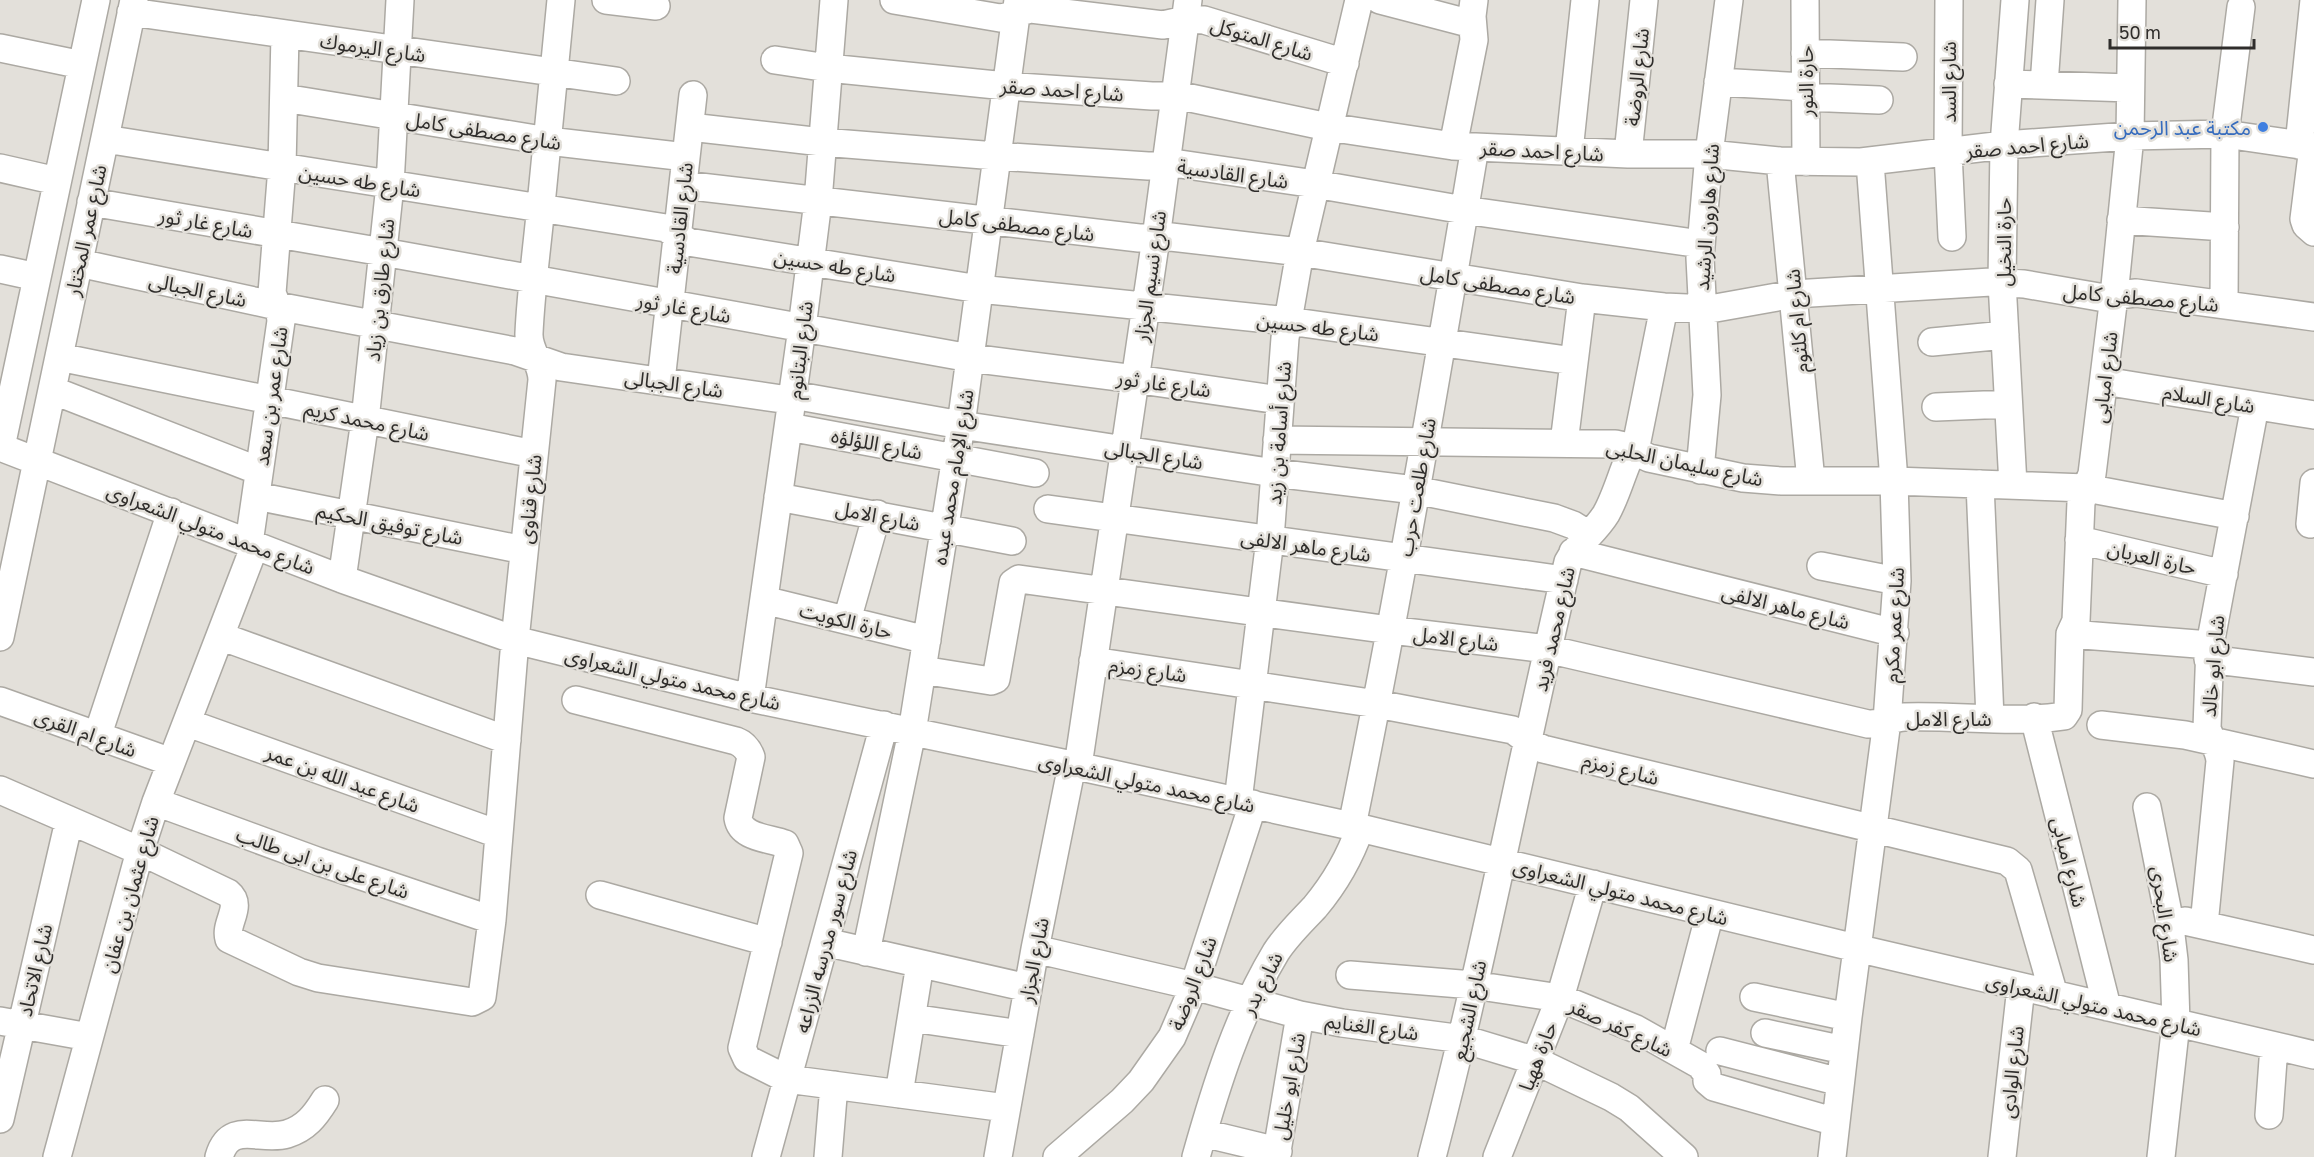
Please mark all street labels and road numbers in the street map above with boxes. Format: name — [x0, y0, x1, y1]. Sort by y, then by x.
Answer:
street label: شارع المتوكل — [1207, 11, 1316, 69]
street label: شارع الروضة — [1619, 27, 1657, 128]
street label: شارع اليرموك — [318, 28, 427, 70]
street label: شارع السد — [1936, 41, 1964, 123]
street label: حارة النور — [1793, 46, 1818, 117]
street label: شارع احمد صقر — [998, 73, 1124, 109]
street label: شارع مصطفى كامل — [404, 106, 563, 158]
street label: شارع احمد صقر — [1963, 128, 2090, 166]
street label: شارع احمد صقر — [1478, 135, 1604, 169]
street label: شارع هارون الرشيد — [1689, 143, 1727, 292]
street label: شارع القادسية — [1175, 153, 1290, 197]
street label: شارع طه حسين — [297, 159, 423, 205]
street label: شارع القادسية — [661, 161, 701, 275]
street label: شارع عمر المختار — [59, 162, 115, 300]
street label: حارة النخيل — [1991, 198, 2016, 286]
street label: شارع غار ثور — [155, 202, 255, 246]
street label: شارع مصطفى كامل — [937, 203, 1096, 249]
street label: شارع نسيم الجزار — [1128, 209, 1174, 345]
street label: شارع طارق بن زياد — [360, 217, 402, 363]
street label: شارع طه حسين — [772, 244, 898, 290]
street label: شارع مصطفى كامل — [1418, 260, 1577, 312]
street label: شارع الجبالى — [146, 267, 249, 315]
street label: شارع ام كلثوم — [1780, 268, 1816, 374]
street label: شارع مصطفى كامل — [2062, 278, 2220, 320]
street label: شارع غار ثور — [633, 287, 733, 331]
street label: شارع البتانوم — [781, 300, 821, 401]
street label: شارع طه حسين — [1255, 307, 1381, 349]
street label: شارع عمر بن سعد — [248, 325, 296, 468]
street label: شارع امبابى — [2086, 330, 2125, 425]
street label: شارع أسامة بن زيد — [1261, 360, 1299, 506]
street label: شارع الجبالى — [623, 364, 725, 406]
street label: شارع غار ثور — [1114, 364, 1213, 405]
street label: شارع السلام — [2161, 379, 2257, 421]
street label: شارع الإمام محمد عبده — [926, 387, 982, 567]
street label: شارع محمد كريم — [301, 395, 432, 449]
street label: شارع طلعت حرب — [1392, 416, 1444, 559]
street label: شارع اللؤلؤه — [829, 422, 925, 467]
street label: شارع الجبالى — [1102, 434, 1205, 478]
street label: شارع سليمان الحلبى — [1604, 434, 1765, 494]
street label: شارع قناوى — [512, 453, 550, 545]
street label: شارع محمد متولي الشعراوى — [102, 477, 318, 583]
street label: شارع الامل — [833, 495, 922, 539]
street label: شارع توفيق الحكيم — [314, 497, 465, 553]
street label: شارع ماهر الالفى — [1239, 524, 1372, 570]
street label: حارة العريان — [2105, 535, 2199, 580]
street label: شارع محمد فريد — [1527, 564, 1583, 695]
street label: شارع عمر مكرم — [1878, 566, 1912, 684]
street label: شارع ماهر الالفى — [1719, 579, 1852, 637]
street label: حارة الكويت — [797, 597, 895, 644]
street label: شارع ابو خالد — [2196, 614, 2232, 718]
street label: شارع الامل — [1412, 621, 1500, 659]
street label: شارع محمد متولي الشعراوى — [562, 642, 783, 719]
street label: شارع زمزم — [1107, 652, 1188, 690]
street label: شارع ام القرى — [31, 703, 140, 765]
street label: شارع الامل — [1906, 706, 1992, 734]
street label: شارع عبد الله بن عمر — [261, 739, 423, 821]
street label: شارع محمد متولي الشعراوى — [1036, 747, 1257, 821]
street label: شارع زمزم — [1579, 747, 1662, 793]
street label: شارع عثمان بن عفان — [95, 813, 167, 976]
street label: شارع امبابى — [2043, 814, 2093, 911]
street label: شارع على بن ابى طالب — [232, 821, 412, 907]
street label: شارع سور مدرسه الزراعه — [789, 847, 865, 1036]
street label: شارع محمد متولي الشعراوى — [1510, 853, 1731, 934]
street label: شارع البحرى — [2143, 864, 2185, 964]
street label: شارع الجزار — [1013, 915, 1057, 1006]
street label: شارع الاتحاد — [12, 921, 60, 1020]
street label: شارع الروضة — [1163, 933, 1225, 1035]
street label: شارع بدر — [1235, 948, 1291, 1021]
street label: شارع الشجيع — [1446, 958, 1494, 1063]
street label: شارع محمد متولي الشعراوى — [1983, 968, 2204, 1045]
street label: شارع كفر صقر — [1563, 992, 1676, 1065]
street label: شارع الغنايم — [1323, 1008, 1420, 1048]
street label: حارة ههيا — [1513, 1018, 1562, 1094]
street label: شارع الوادى — [1994, 1025, 2032, 1120]
street label: شارع ابو خليل — [1267, 1031, 1313, 1142]

